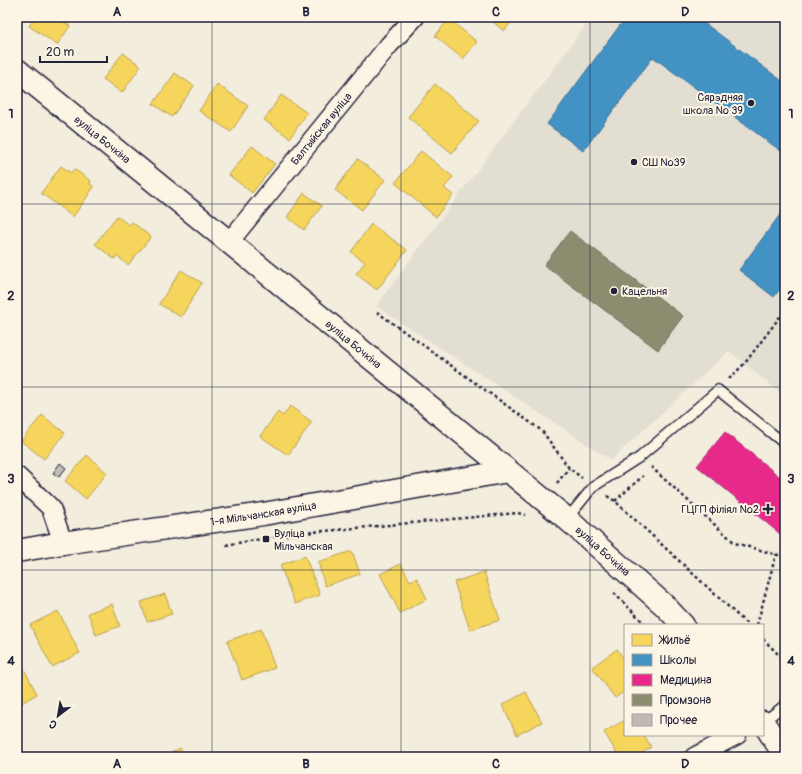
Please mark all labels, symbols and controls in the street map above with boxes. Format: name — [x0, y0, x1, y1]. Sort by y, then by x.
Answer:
text: A — [113, 4, 122, 20]
text: B — [302, 4, 310, 20]
text: C — [492, 4, 500, 20]
text: D — [681, 4, 689, 20]
scale bar — [40, 38, 107, 64]
text: 20 m — [46, 45, 75, 60]
street label: Балтыйская вуліца — [288, 90, 354, 167]
place label: Сярэдняя школа № 39 — [683, 91, 743, 117]
marker: Сярэдняя школа № 39 — [746, 98, 756, 108]
text: 1 — [8, 106, 14, 122]
text: 1 — [788, 106, 794, 122]
street label: вуліца Бочкіна — [72, 113, 133, 166]
place label: СШ №39 — [642, 156, 686, 169]
marker: СШ №39 — [629, 157, 639, 167]
place label: Кацельня — [622, 285, 667, 298]
marker: Кацельня — [609, 286, 619, 296]
text: 2 — [7, 288, 15, 304]
text: 2 — [787, 288, 795, 304]
street label: вуліца Бочкіна — [323, 317, 384, 371]
text: 3 — [7, 471, 15, 487]
text: 3 — [787, 471, 795, 487]
street label: 1-я Мільчанская вуліца — [209, 498, 317, 528]
place label: ГЦГП філіял №2 — [681, 503, 759, 516]
marker: ГЦГП філіял №2 — [762, 503, 774, 515]
street label: вуліца Бочкіна — [573, 523, 633, 578]
place label: Вуліца Мільчанская — [274, 527, 332, 553]
marker: Вуліца Мільчанская — [261, 534, 271, 544]
legend — [624, 624, 764, 736]
text: Жильё — [658, 633, 691, 648]
text: 4 — [7, 653, 15, 669]
text: Школы — [660, 653, 697, 668]
text: 4 — [787, 653, 795, 669]
text: Медицина — [660, 673, 712, 688]
text: Промзона — [660, 693, 711, 708]
north arrow — [38, 696, 78, 736]
text: Прочее — [660, 713, 697, 728]
text: С — [47, 717, 59, 731]
text: A — [113, 756, 122, 772]
text: B — [302, 756, 310, 772]
text: C — [492, 756, 500, 772]
text: D — [681, 756, 689, 772]

